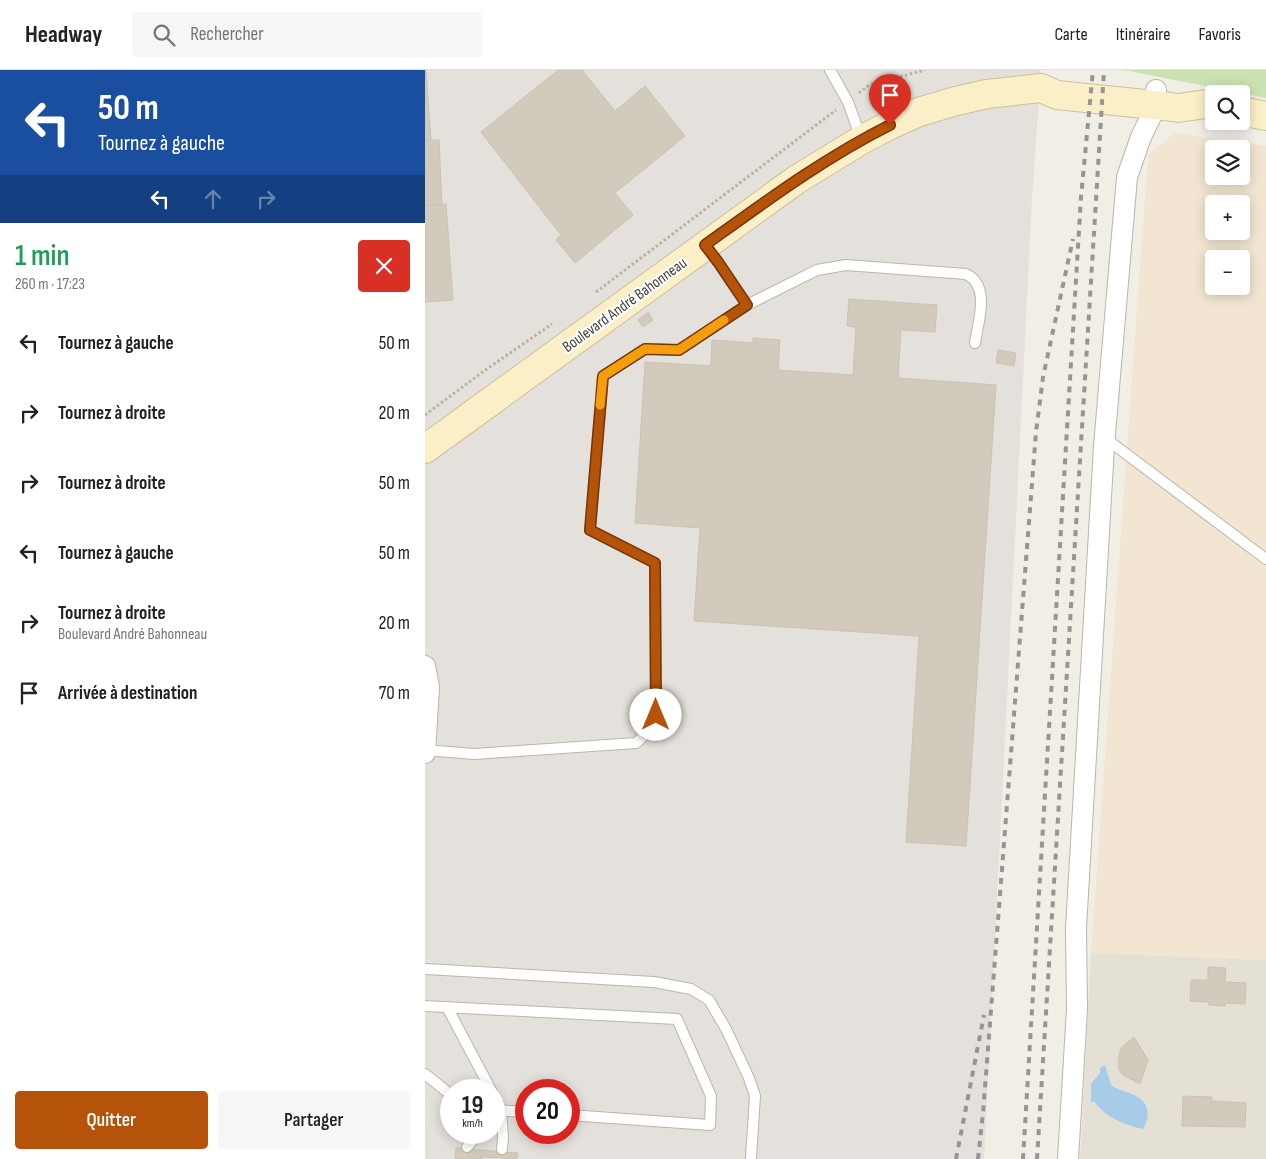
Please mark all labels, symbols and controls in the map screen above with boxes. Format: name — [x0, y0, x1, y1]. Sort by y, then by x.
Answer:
search box — [132, 12, 482, 57]
text: Headway — [25, 20, 102, 49]
icon: search — [150, 21, 178, 49]
text: Rechercher — [190, 23, 264, 46]
text: Carte — [1054, 24, 1088, 45]
text: Itinéraire — [1116, 24, 1170, 45]
text: Favoris — [1198, 24, 1241, 45]
pin — [869, 74, 911, 125]
icon: arrive — [876, 81, 904, 109]
map controls — [1205, 85, 1250, 295]
button: search — [1205, 85, 1250, 130]
text: 50 m — [98, 87, 159, 130]
icon: left — [15, 90, 80, 155]
text: Tournez à gauche — [98, 130, 225, 157]
button: layers — [1205, 140, 1250, 185]
icon: left — [146, 185, 174, 213]
icon: ahead — [199, 185, 227, 213]
icon: right — [252, 185, 280, 213]
button: + — [1205, 195, 1250, 240]
text: 1 min — [15, 238, 70, 274]
button: close — [358, 240, 410, 292]
button: − — [1205, 250, 1250, 295]
street label: Boulevard André Bahonneau — [559, 254, 691, 357]
text: 260 m · 17:23 — [15, 275, 85, 294]
icon: left — [15, 329, 43, 357]
text: Tournez à gauche — [58, 332, 174, 355]
text: 50 m — [379, 332, 410, 355]
icon: right — [15, 399, 43, 427]
text: Tournez à droite — [58, 402, 166, 425]
text: 20 m — [378, 402, 410, 425]
icon: right — [15, 469, 43, 497]
text: Tournez à droite — [58, 472, 166, 495]
text: 50 m — [379, 472, 410, 495]
icon: left — [15, 539, 43, 567]
text: Tournez à gauche — [58, 542, 174, 565]
text: 50 m — [379, 542, 410, 565]
text: Tournez à droite — [58, 602, 166, 625]
icon: right — [15, 609, 43, 637]
text: 20 m — [378, 612, 410, 635]
text: Boulevard André Bahonneau — [58, 625, 207, 644]
icon: arrive — [15, 679, 43, 707]
text: Arrivée à destination — [58, 682, 198, 705]
text: 70 m — [379, 682, 410, 705]
position arrow — [629, 688, 681, 740]
speed limit sign: 20 — [515, 1079, 580, 1144]
text: 19 — [462, 1090, 483, 1121]
button: Quitter — [15, 1091, 208, 1149]
button: Partager — [218, 1091, 410, 1149]
text: km/h — [462, 1116, 483, 1131]

